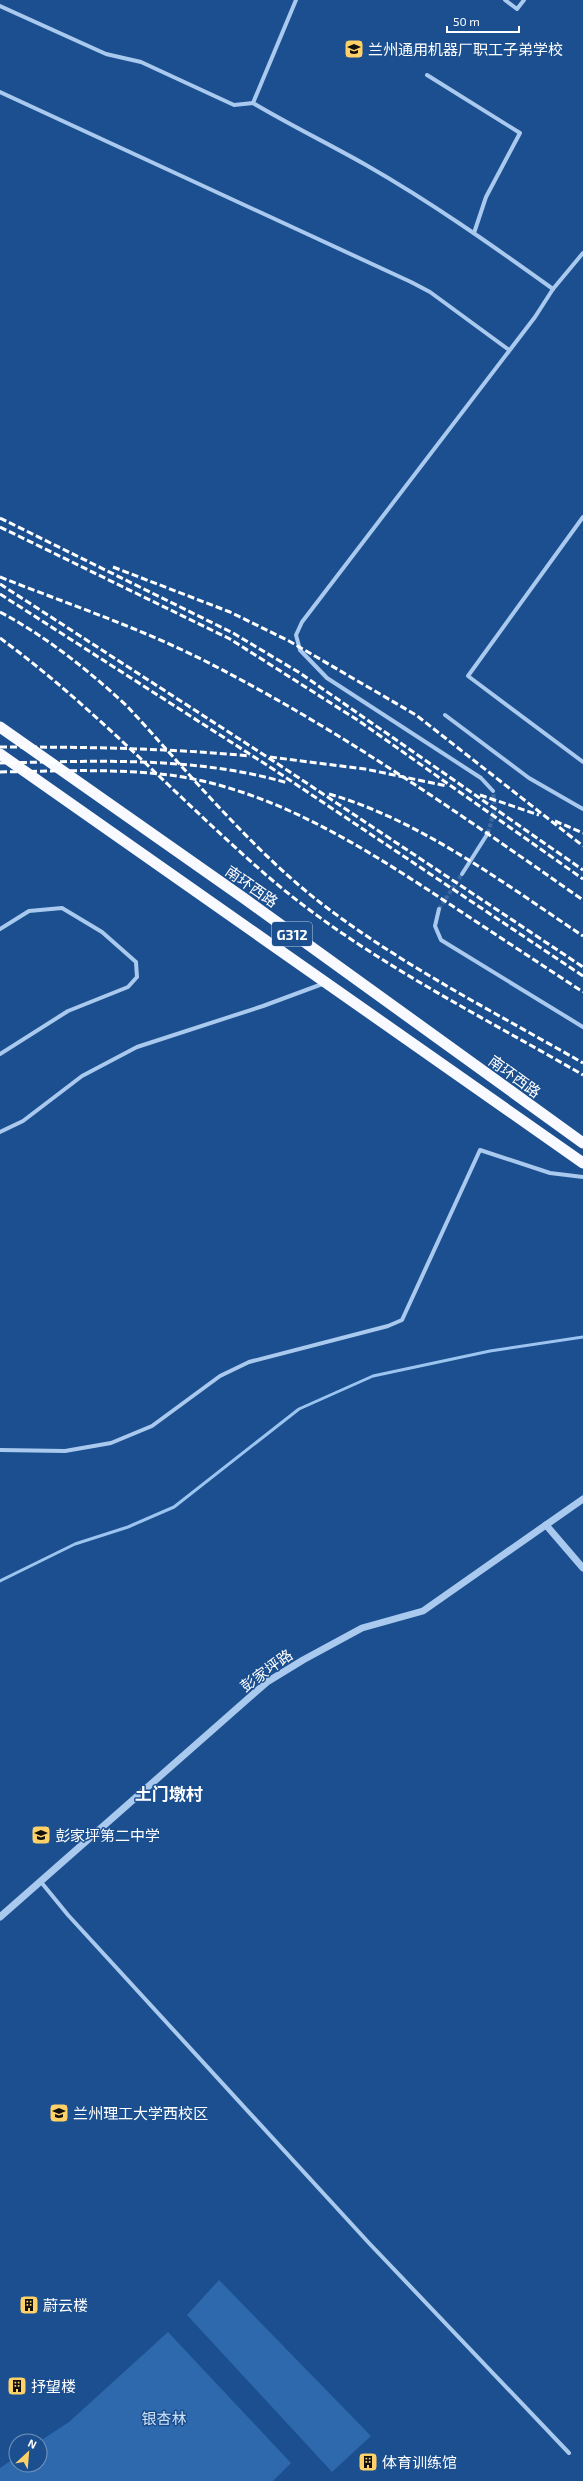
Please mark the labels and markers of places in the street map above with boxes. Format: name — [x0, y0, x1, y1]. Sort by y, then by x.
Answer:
school or university icon: 兰州通用机器厂职工子弟学校 — [343, 38, 365, 60]
place label: 兰州通用机器厂职工子弟学校 — [368, 40, 563, 58]
school or university icon: 彭家坪第二中学 — [30, 1824, 52, 1846]
place label: 彭家坪第二中学 — [55, 1826, 160, 1844]
school or university icon: 兰州理工大学西校区 — [48, 2102, 70, 2124]
place label: 兰州理工大学西校区 — [73, 2104, 208, 2122]
building icon: 蔚云楼 — [18, 2294, 40, 2316]
place label: 蔚云楼 — [43, 2296, 88, 2314]
building icon: 抒望楼 — [6, 2375, 28, 2397]
place label: 抒望楼 — [31, 2377, 76, 2395]
building icon: 体育训练馆 — [357, 2451, 379, 2473]
place label: 体育训练馆 — [382, 2453, 457, 2471]

